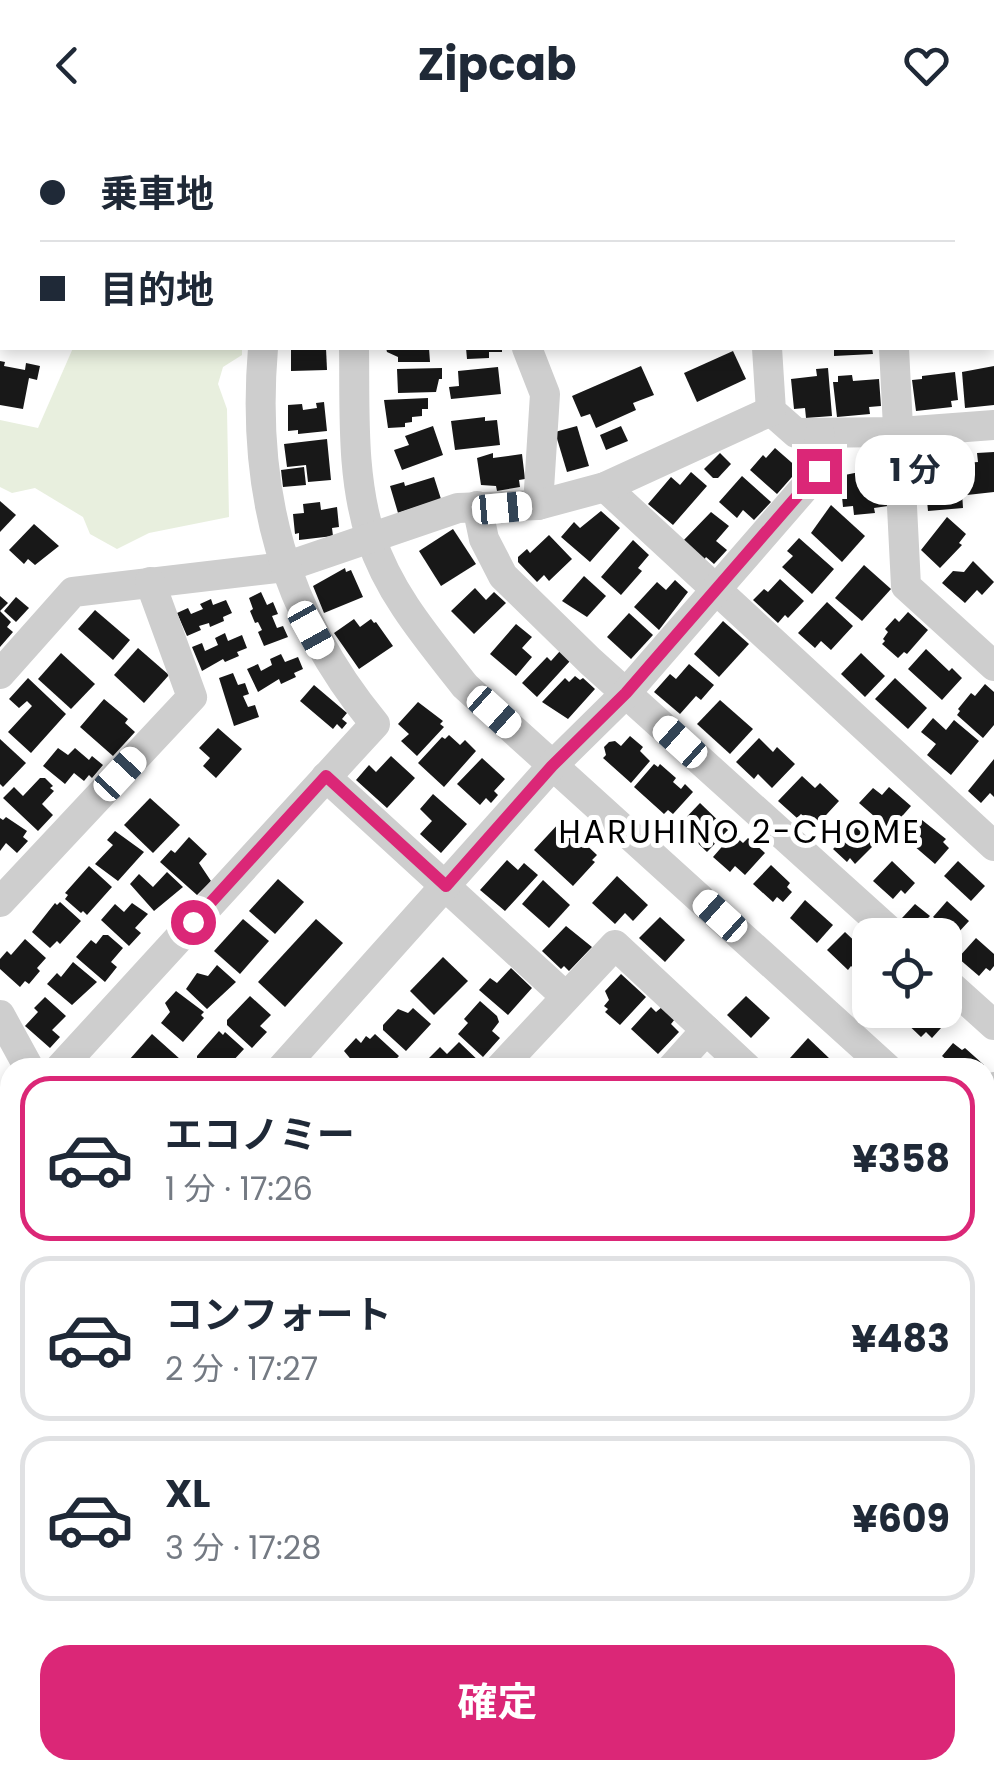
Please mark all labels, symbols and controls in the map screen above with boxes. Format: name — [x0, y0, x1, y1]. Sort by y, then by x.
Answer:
text: Zipcab — [418, 33, 577, 96]
icon: back — [40, 38, 95, 93]
icon: heart — [899, 38, 954, 93]
text: 乗車地 — [100, 167, 214, 220]
text: 目的地 — [100, 263, 214, 316]
callout: 1 分 — [854, 436, 974, 506]
text: 1 分 — [890, 447, 940, 492]
route end — [797, 449, 842, 494]
car — [471, 490, 533, 526]
car — [283, 596, 339, 664]
car — [462, 681, 526, 743]
car — [648, 711, 712, 773]
car — [89, 742, 151, 806]
district label: HARUHINO 2-CHOME — [559, 809, 921, 854]
car — [688, 885, 752, 947]
route start — [171, 900, 216, 945]
map controls — [852, 918, 962, 1028]
button: locate — [852, 918, 962, 1028]
text: エコノミー — [165, 1108, 355, 1161]
icon: car — [45, 1114, 135, 1204]
text: ¥358 — [852, 1132, 950, 1185]
text: 1 分 · 17:26 — [165, 1166, 313, 1211]
text: コンフォート — [165, 1288, 392, 1341]
icon: car — [45, 1294, 135, 1384]
text: ¥483 — [851, 1312, 950, 1365]
text: 2 分 · 17:27 — [165, 1346, 318, 1391]
text: XL — [165, 1467, 210, 1520]
icon: car — [45, 1474, 135, 1564]
text: ¥609 — [852, 1492, 950, 1545]
text: 3 分 · 17:28 — [165, 1525, 321, 1570]
button: 確定 — [40, 1645, 955, 1760]

